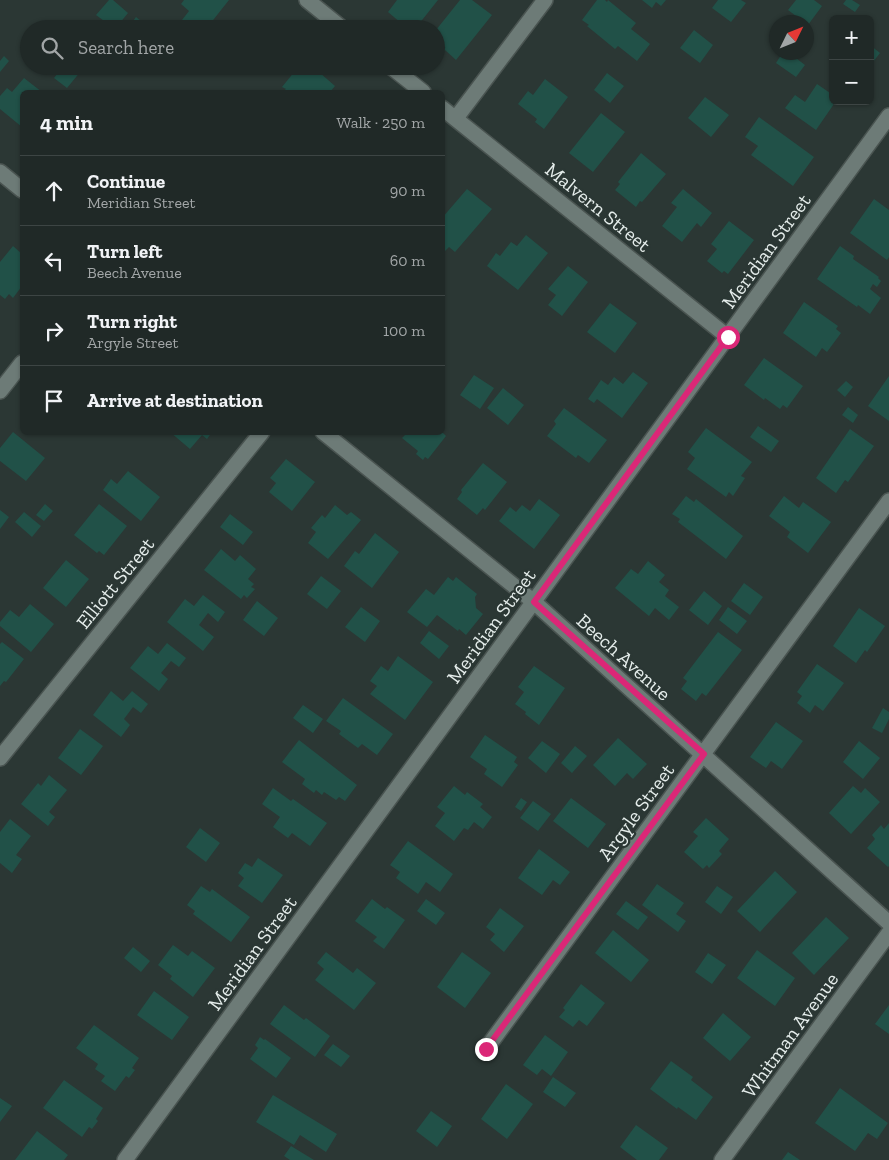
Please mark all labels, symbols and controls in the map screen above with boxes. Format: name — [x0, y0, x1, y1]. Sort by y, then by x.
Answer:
north arrow — [769, 15, 814, 60]
map controls — [829, 15, 874, 105]
button: + — [829, 15, 874, 60]
search box — [20, 20, 445, 75]
icon: search — [38, 34, 66, 62]
text: Search here — [78, 36, 174, 59]
button: − — [829, 60, 874, 105]
text: 4 min — [40, 110, 93, 135]
text: Walk · 250 m — [337, 113, 425, 132]
street label: Malvern Street — [541, 157, 656, 257]
text: Continue — [87, 170, 165, 193]
icon: ahead — [40, 177, 68, 205]
text: 90 m — [390, 181, 425, 200]
street label: Meridian Street — [716, 189, 816, 313]
text: Meridian Street — [87, 193, 195, 212]
text: Turn left — [87, 240, 162, 263]
icon: left — [40, 247, 68, 275]
text: 60 m — [390, 251, 425, 270]
text: Beech Avenue — [87, 263, 182, 282]
text: Turn right — [87, 310, 177, 333]
icon: right — [40, 317, 68, 345]
text: 100 m — [383, 321, 425, 340]
route start — [717, 326, 740, 349]
text: Argyle Street — [87, 333, 178, 352]
icon: arrive — [40, 387, 68, 415]
text: Arrive at destination — [87, 389, 263, 412]
street label: Elliott Street — [71, 532, 159, 633]
street label: Meridian Street — [441, 564, 541, 688]
street label: Beech Avenue — [572, 608, 676, 706]
street label: Argyle Street — [593, 758, 680, 865]
street label: Meridian Street — [202, 891, 302, 1015]
street label: Whitman Avenue — [737, 968, 843, 1102]
route end — [475, 1038, 498, 1061]

